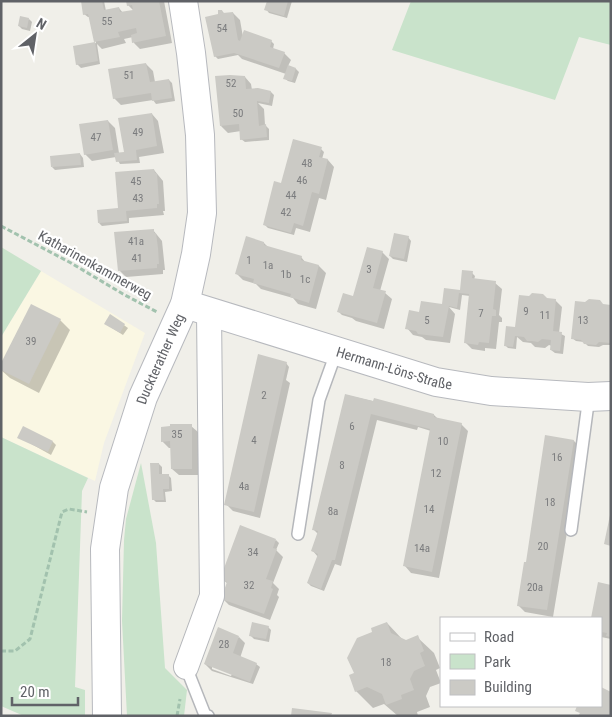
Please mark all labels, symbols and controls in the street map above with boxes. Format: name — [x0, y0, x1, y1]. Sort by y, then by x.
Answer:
north arrow — [10, 10, 60, 60]
text: N — [34, 15, 49, 33]
house number: 55 — [102, 15, 112, 28]
house number: 54 — [217, 22, 228, 35]
house number: 51 — [124, 69, 134, 82]
house number: 52 — [226, 77, 236, 90]
house number: 50 — [233, 107, 243, 120]
house number: 49 — [133, 126, 143, 139]
house number: 47 — [91, 131, 101, 144]
house number: 48 — [302, 157, 312, 170]
house number: 46 — [297, 174, 307, 187]
house number: 45 — [131, 175, 141, 188]
house number: 44 — [286, 189, 297, 202]
house number: 43 — [133, 192, 143, 205]
house number: 42 — [281, 206, 291, 219]
street label: Katharinenkammerweg — [36, 227, 154, 303]
house number: 41a — [128, 235, 144, 248]
house number: 41 — [132, 252, 142, 265]
house number: 1 — [246, 254, 252, 267]
house number: 1a — [263, 259, 273, 272]
house number: 3 — [366, 263, 372, 276]
house number: 1b — [281, 268, 291, 281]
house number: 1c — [300, 273, 310, 286]
house number: 9 — [523, 305, 529, 318]
house number: 7 — [478, 307, 484, 320]
house number: 11 — [540, 309, 550, 322]
street label: Duckterather Weg — [133, 311, 188, 406]
house number: 5 — [424, 314, 430, 327]
house number: 13 — [578, 314, 588, 327]
house number: 39 — [26, 335, 36, 348]
street label: Hermann-Löns-Straße — [334, 344, 454, 393]
house number: 2 — [261, 389, 267, 402]
house number: 6 — [349, 420, 355, 433]
house number: 35 — [172, 428, 182, 441]
house number: 4 — [251, 434, 257, 447]
house number: 10 — [438, 435, 448, 448]
house number: 16 — [552, 451, 562, 464]
house number: 8 — [339, 459, 345, 472]
house number: 12 — [431, 467, 441, 480]
house number: 4a — [239, 480, 249, 493]
house number: 18 — [545, 496, 555, 509]
house number: 14 — [424, 503, 435, 516]
house number: 8a — [328, 505, 338, 518]
house number: 20 — [538, 540, 548, 553]
house number: 14a — [414, 542, 430, 555]
house number: 34 — [248, 546, 259, 559]
house number: 32 — [244, 579, 254, 592]
house number: 20a — [527, 581, 543, 594]
legend — [440, 617, 602, 707]
text: Road — [484, 628, 514, 646]
house number: 28 — [219, 638, 229, 651]
text: Park — [484, 653, 511, 671]
house number: 18 — [381, 656, 391, 669]
scale bar — [12, 674, 79, 706]
text: Building — [484, 678, 532, 696]
text: 20 m — [20, 683, 50, 701]

